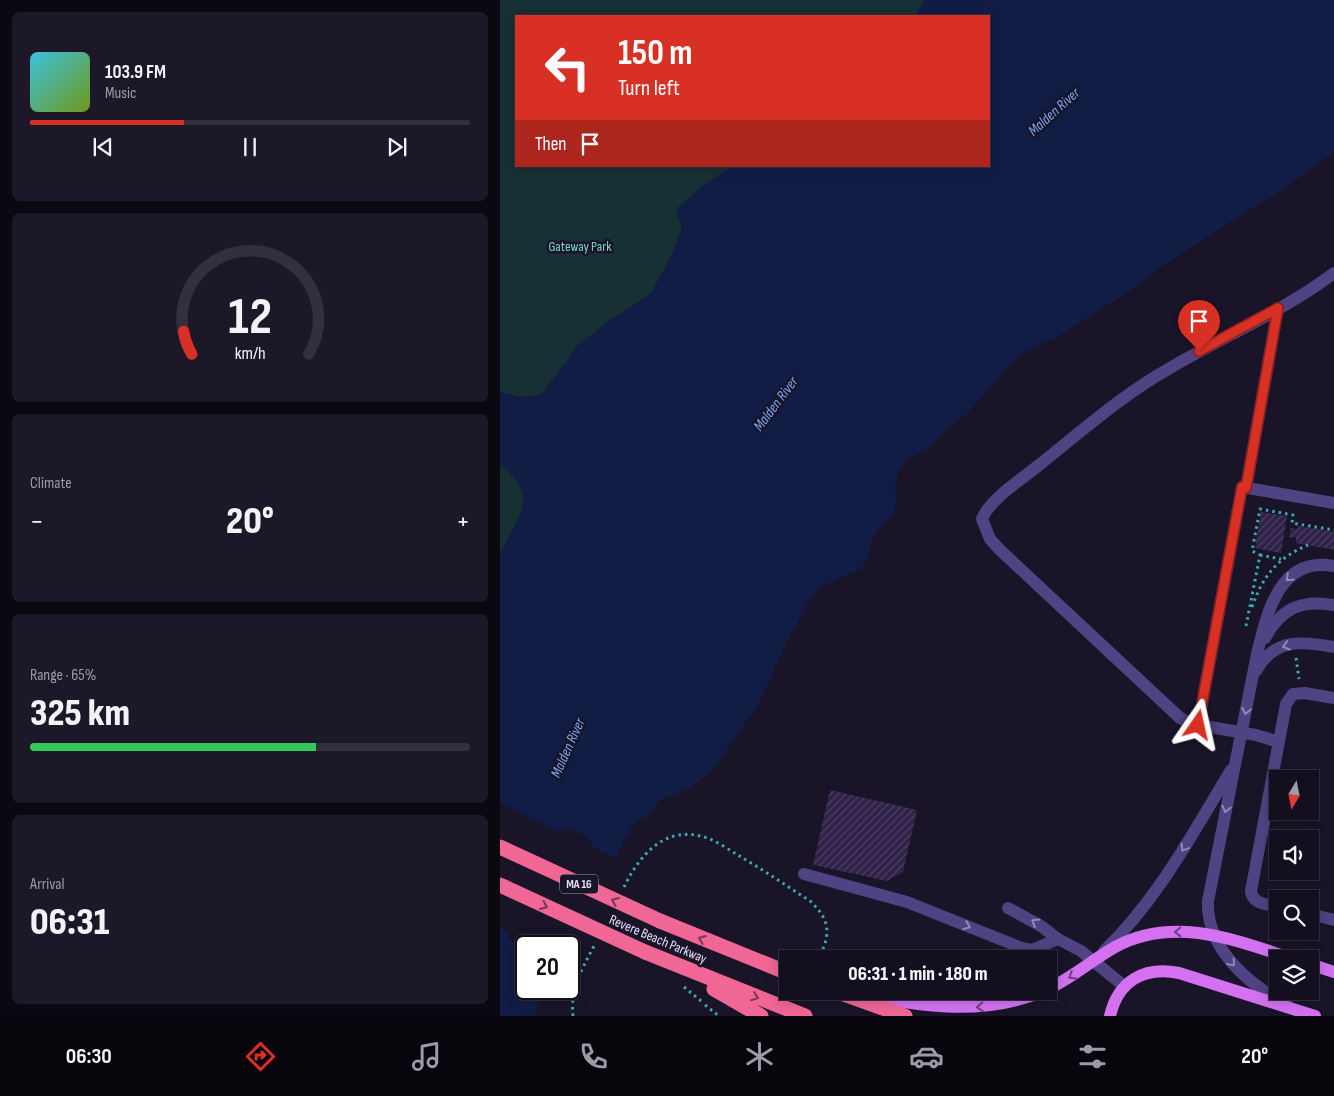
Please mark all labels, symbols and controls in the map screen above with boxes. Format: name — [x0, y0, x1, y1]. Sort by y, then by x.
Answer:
text: 150 m — [618, 32, 692, 75]
icon: left — [535, 35, 600, 100]
text: 103.9 FM — [105, 61, 166, 84]
text: Turn left — [618, 75, 680, 102]
water label: Malden River — [1024, 83, 1084, 140]
text: Music — [105, 84, 136, 103]
icon: arrive — [576, 130, 604, 158]
icon: previous — [89, 133, 117, 161]
icon: pause — [236, 133, 264, 161]
icon: next — [383, 133, 411, 161]
text: Then — [535, 133, 566, 156]
park label: Gateway Park — [548, 238, 612, 255]
text: 12 — [228, 286, 272, 349]
pin — [1178, 300, 1220, 351]
icon: arrive — [1185, 307, 1213, 335]
text: km/h — [235, 343, 265, 364]
water label: Malden River — [749, 372, 803, 435]
text: Climate — [30, 474, 72, 493]
text: 20° — [226, 499, 274, 544]
text: − — [30, 505, 44, 538]
text: + — [456, 505, 470, 538]
one-way arrow — [1286, 572, 1295, 581]
one-way arrow — [1282, 640, 1291, 650]
text: Range · 65% — [30, 666, 96, 685]
text: 325 km — [30, 691, 130, 736]
position arrow — [1171, 698, 1223, 750]
one-way arrow — [1241, 706, 1251, 715]
water label: Malden River — [546, 715, 590, 781]
north arrow — [1269, 770, 1319, 820]
map controls — [1269, 770, 1319, 1000]
one-way arrow — [1221, 804, 1232, 813]
button: sound — [1269, 830, 1319, 880]
one-way arrow — [1180, 842, 1190, 851]
road number: MA 16 — [560, 874, 598, 894]
text: Arrival — [30, 875, 64, 894]
button: search — [1269, 890, 1319, 940]
one-way arrow — [611, 896, 620, 907]
text: 06:31 — [30, 900, 109, 945]
one-way arrow — [539, 900, 548, 911]
street label: Revere Beach Parkway — [607, 911, 710, 967]
one-way arrow — [1031, 919, 1040, 928]
one-way arrow — [962, 920, 971, 931]
one-way arrow — [1174, 927, 1182, 937]
speed limit sign: 20 — [515, 935, 580, 1000]
one-way arrow — [698, 935, 707, 946]
button: layers — [1269, 950, 1319, 1000]
one-way arrow — [1227, 957, 1236, 966]
text: 06:31 · 1 min · 180 m — [848, 963, 988, 986]
one-way arrow — [1068, 969, 1077, 979]
one-way arrow — [750, 991, 759, 1001]
one-way arrow — [975, 1001, 983, 1012]
icon: directions — [243, 1039, 278, 1074]
icon: music — [409, 1039, 444, 1074]
icon: phone — [576, 1039, 611, 1074]
icon: climate — [742, 1039, 777, 1074]
icon: car — [909, 1039, 944, 1074]
icon: filters — [1075, 1039, 1110, 1074]
text: 06:30 — [66, 1043, 112, 1070]
text: 20° — [1241, 1043, 1268, 1070]

